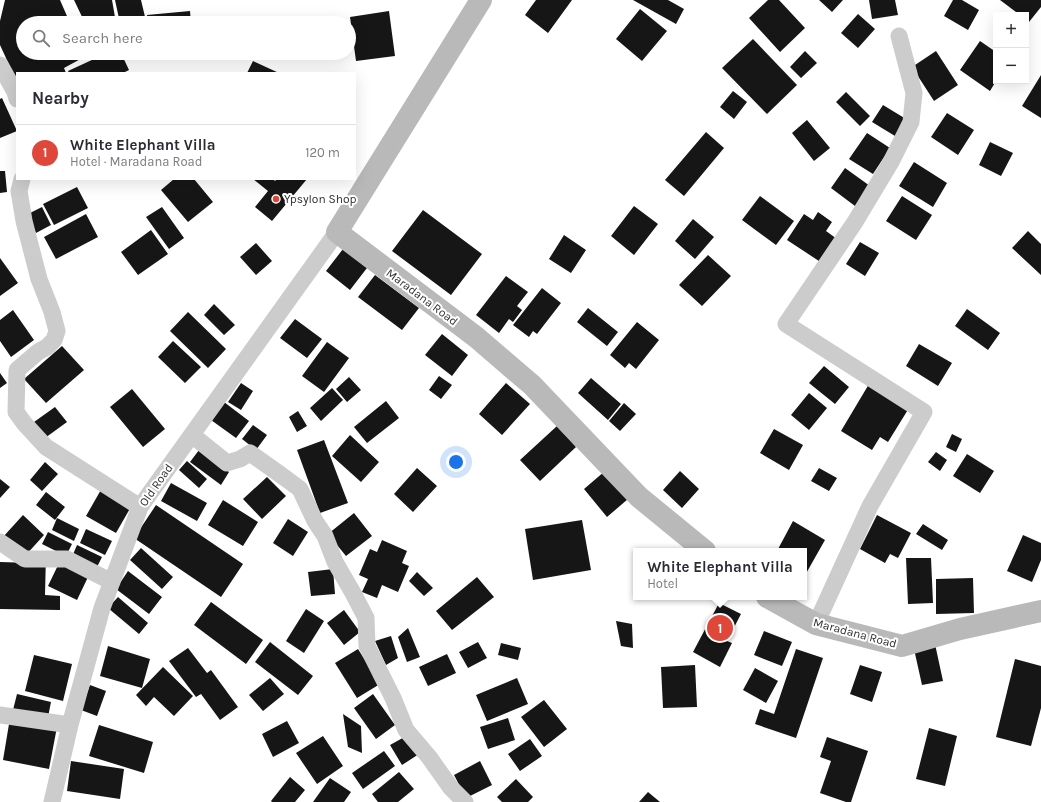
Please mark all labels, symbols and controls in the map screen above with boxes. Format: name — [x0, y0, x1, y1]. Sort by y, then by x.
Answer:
map controls — [993, 12, 1029, 84]
button: + — [993, 12, 1029, 48]
search box — [16, 16, 356, 60]
icon: search — [30, 27, 52, 49]
text: Search here — [62, 29, 143, 47]
button: − — [993, 48, 1029, 84]
text: Nearby — [32, 88, 89, 108]
text: White Elephant Villa — [70, 136, 216, 154]
text: 1 — [43, 145, 47, 160]
text: 120 m — [305, 145, 340, 160]
text: Hotel · Maradana Road — [70, 154, 202, 169]
place label: Ypsylon Shop — [284, 192, 357, 206]
marker: Ypsylon Shop — [271, 194, 281, 204]
street label: Maradana Road — [384, 266, 460, 328]
your location — [446, 452, 466, 472]
street label: Old Road — [136, 461, 176, 509]
popup — [633, 548, 807, 600]
text: White Elephant Villa — [647, 558, 793, 576]
text: Hotel — [647, 576, 678, 591]
pin: 1 — [707, 613, 733, 643]
street label: Maradana Road — [812, 615, 898, 651]

